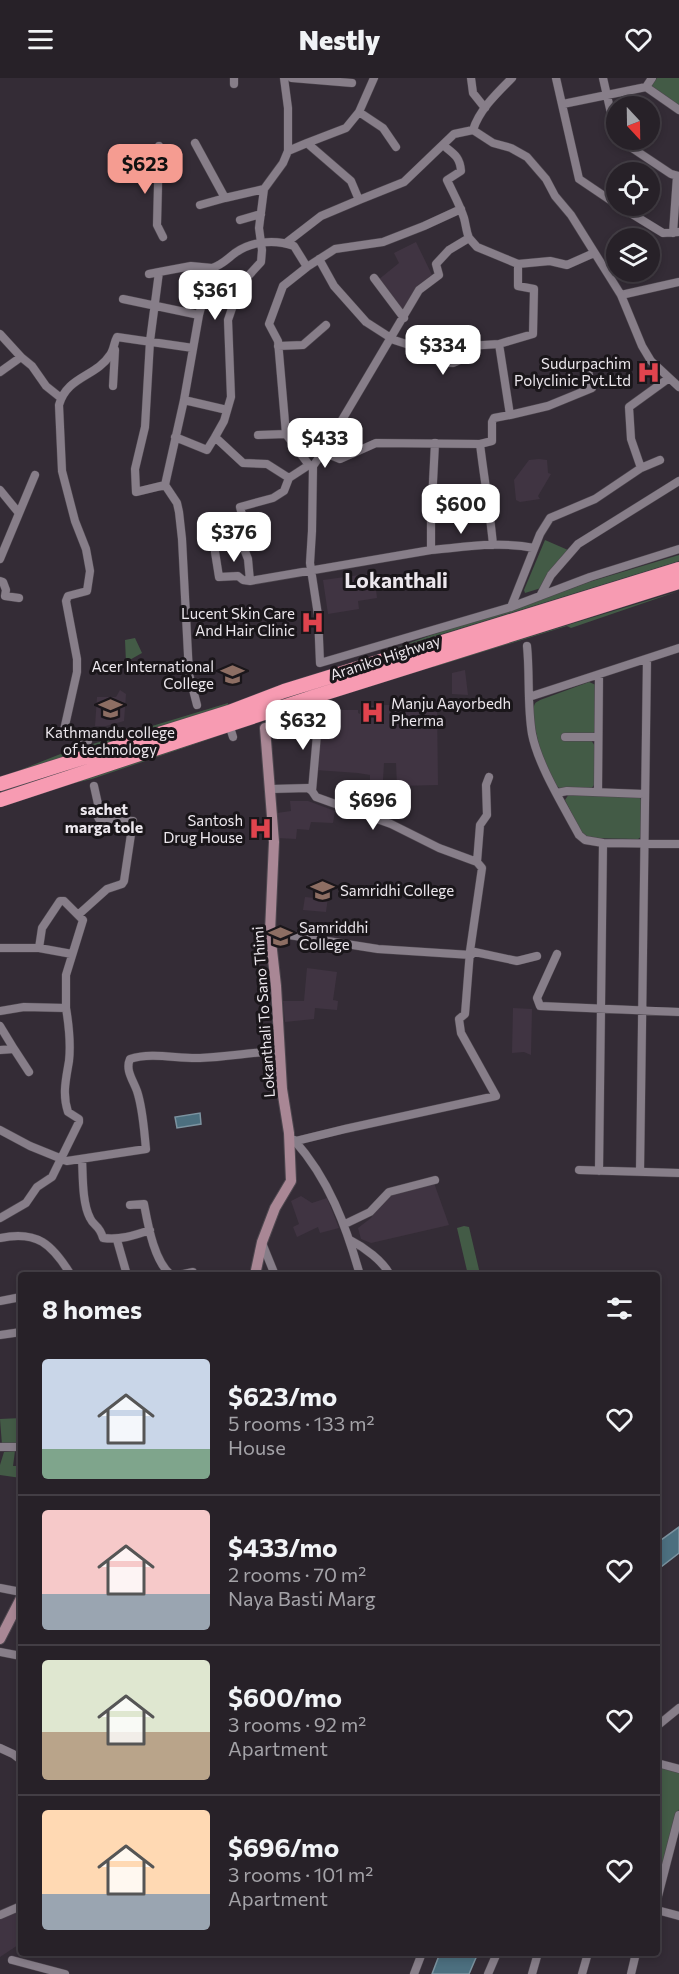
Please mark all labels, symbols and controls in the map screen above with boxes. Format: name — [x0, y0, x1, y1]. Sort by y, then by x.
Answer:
icon: menu — [24, 23, 57, 56]
text: Nestly — [299, 23, 380, 56]
icon: heart — [622, 23, 655, 56]
north arrow — [606, 96, 660, 150]
map controls — [606, 96, 660, 282]
pin: $623 — [109, 144, 181, 195]
text: $623 — [122, 151, 168, 175]
button: locate — [606, 162, 660, 216]
button: layers — [606, 228, 660, 282]
pin: $361 — [179, 270, 251, 321]
text: $361 — [193, 277, 237, 301]
pin: $334 — [407, 325, 479, 376]
text: $334 — [420, 332, 466, 356]
place label: Sudurpachim Polyclinic Pvt.Ltd — [514, 354, 631, 389]
hospital icon: Sudurpachim Polyclinic Pvt.Ltd — [636, 359, 662, 385]
pin: $433 — [289, 418, 361, 469]
text: $433 — [302, 425, 348, 449]
pin: $600 — [425, 484, 497, 535]
text: $600 — [436, 491, 486, 515]
pin: $376 — [198, 512, 270, 563]
text: $376 — [211, 519, 257, 543]
district label: Lokanthali — [344, 567, 448, 592]
place label: Lucent Skin Care And Hair Clinic — [181, 604, 295, 639]
hospital icon: Lucent Skin Care And Hair Clinic — [300, 609, 326, 635]
street label: Araniko Highway — [328, 631, 443, 683]
place label: Acer International College — [91, 657, 214, 692]
school or university icon: Acer International College — [219, 662, 245, 688]
place label: Manju Aayorbedh Pherma — [391, 694, 511, 729]
school or university icon: Kathmandu college of technology — [97, 695, 123, 721]
hospital icon: Manju Aayorbedh Pherma — [360, 699, 386, 725]
pin: $632 — [267, 700, 339, 751]
text: $632 — [280, 707, 326, 731]
place label: Kathmandu college of technology — [45, 723, 175, 758]
pin: $696 — [337, 780, 409, 831]
text: $696 — [349, 787, 397, 811]
district label: sachet marga tole — [65, 799, 143, 836]
place label: Santosh Drug House — [163, 811, 243, 846]
hospital icon: Santosh Drug House — [248, 816, 274, 842]
school or university icon: Samridhi College — [309, 877, 335, 903]
place label: Samridhi College — [340, 881, 454, 899]
place label: Samriddhi College — [299, 918, 368, 953]
school or university icon: Samriddhi College — [268, 923, 294, 949]
street label: Lokanthali To Sano Thimi — [248, 926, 278, 1098]
icon: filters — [603, 1292, 636, 1325]
text: 8 homes — [42, 1293, 142, 1324]
text: $623/mo — [228, 1380, 337, 1411]
icon: home — [90, 1383, 162, 1455]
icon: heart — [603, 1403, 636, 1436]
text: 5 rooms · 133 m² — [228, 1411, 374, 1435]
text: House — [228, 1435, 286, 1459]
text: $433/mo — [228, 1531, 338, 1562]
icon: home — [90, 1534, 162, 1606]
icon: heart — [603, 1554, 636, 1587]
text: 2 rooms · 70 m² — [228, 1562, 366, 1586]
text: Naya Basti Marg — [228, 1586, 376, 1610]
text: $600/mo — [228, 1681, 342, 1712]
icon: home — [90, 1684, 162, 1756]
icon: heart — [603, 1704, 636, 1737]
text: 3 rooms · 92 m² — [228, 1712, 366, 1736]
text: Apartment — [228, 1736, 328, 1760]
text: $696/mo — [228, 1831, 339, 1862]
icon: home — [90, 1834, 162, 1906]
icon: heart — [603, 1854, 636, 1887]
text: 3 rooms · 101 m² — [228, 1862, 373, 1886]
text: Apartment — [228, 1886, 328, 1910]

